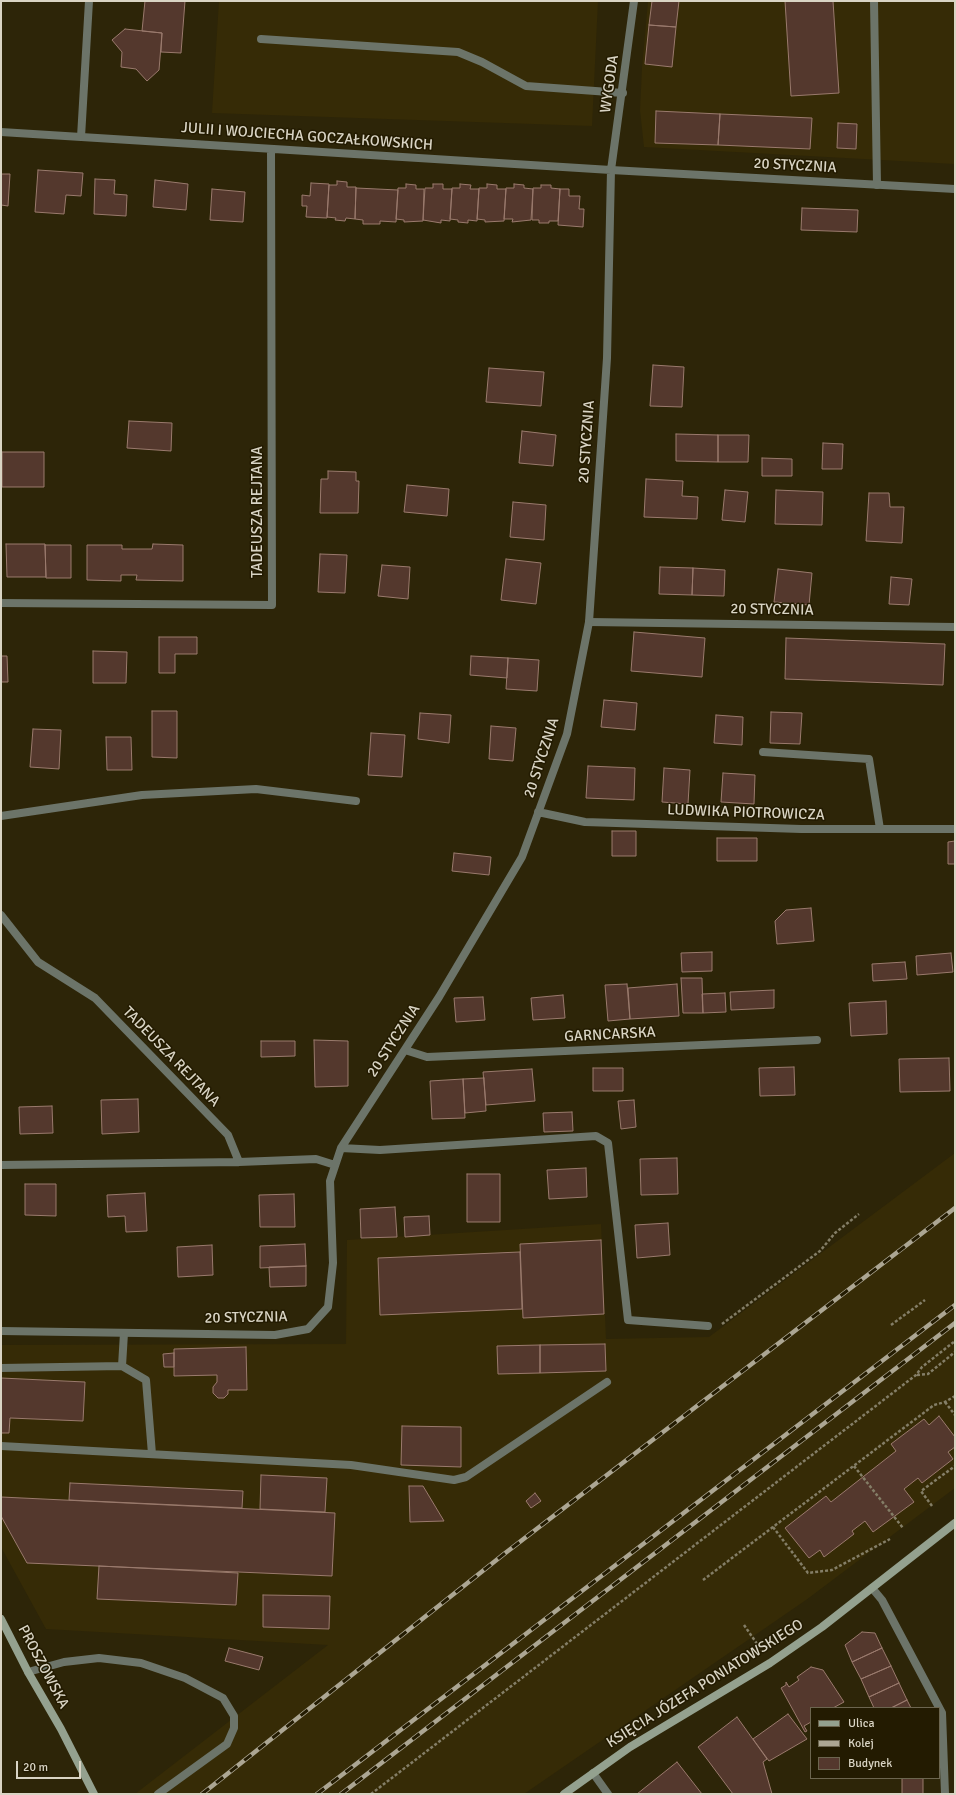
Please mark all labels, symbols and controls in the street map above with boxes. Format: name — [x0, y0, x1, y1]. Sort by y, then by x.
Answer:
street label: WYGODA — [597, 54, 623, 114]
street label: JULII I WOJCIECHA GOCZAŁKOWSKICH — [180, 119, 434, 155]
street label: 20 STYCZNIA — [753, 155, 837, 177]
street label: 20 STYCZNIA — [575, 400, 599, 484]
street label: TADEUSZA REJTANA — [249, 446, 267, 578]
street label: 20 STYCZNIA — [730, 600, 814, 620]
street label: 20 STYCZNIA — [521, 716, 563, 800]
street label: LUDWIKA PIOTROWICZA — [667, 801, 825, 825]
street label: 20 STYCZNIA — [364, 1001, 424, 1081]
street label: TADEUSZA REJTANA — [119, 1003, 223, 1111]
street label: GARNCARSKA — [564, 1024, 656, 1046]
street label: 20 STYCZNIA — [204, 1308, 288, 1328]
street label: KSIĘCIA JÓZEFA PONIATOWSKIEGO — [603, 1616, 807, 1752]
street label: PROSZOWSKA — [13, 1622, 73, 1712]
legend — [810, 1707, 940, 1779]
text: Ulica — [848, 1716, 875, 1731]
text: Kolej — [848, 1736, 874, 1751]
scale bar — [18, 1753, 83, 1779]
text: Budynek — [848, 1756, 892, 1771]
text: 20 m — [23, 1760, 48, 1775]

